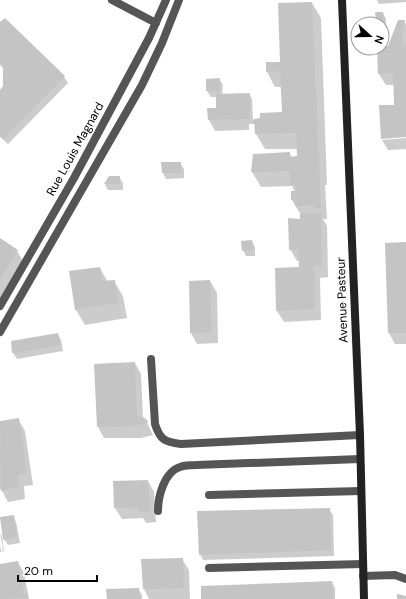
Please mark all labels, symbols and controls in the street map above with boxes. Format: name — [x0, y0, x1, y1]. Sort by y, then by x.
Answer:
north arrow — [350, 16, 390, 56]
text: N — [371, 33, 387, 46]
street label: Rue Louis Magnard — [43, 99, 107, 199]
street label: Avenue Pasteur — [332, 256, 351, 343]
scale bar — [18, 557, 97, 583]
text: 20 m — [24, 563, 53, 579]

